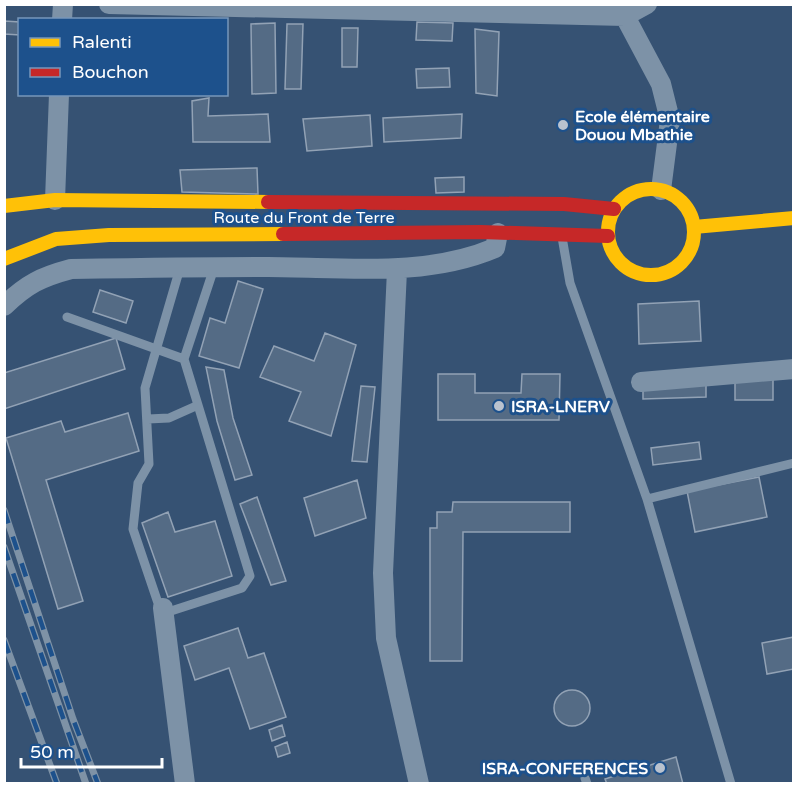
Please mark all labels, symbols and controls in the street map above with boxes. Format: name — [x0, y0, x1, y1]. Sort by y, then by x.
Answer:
legend — [18, 18, 228, 96]
text: Ralenti — [72, 31, 132, 53]
text: Bouchon — [72, 61, 149, 83]
place label: Ecole élémentaire Douou Mbathie — [575, 107, 710, 145]
marker: Ecole élémentaire Douou Mbathie — [556, 118, 570, 132]
street label: Route du Front de Terre — [214, 208, 394, 228]
place label: ISRA-LNERV — [511, 397, 611, 417]
marker: ISRA-LNERV — [492, 399, 506, 413]
scale bar — [21, 731, 162, 769]
text: 50 m — [30, 741, 74, 763]
place label: ISRA-CONFERENCES — [482, 759, 648, 779]
marker: ISRA-CONFERENCES — [653, 761, 667, 775]

